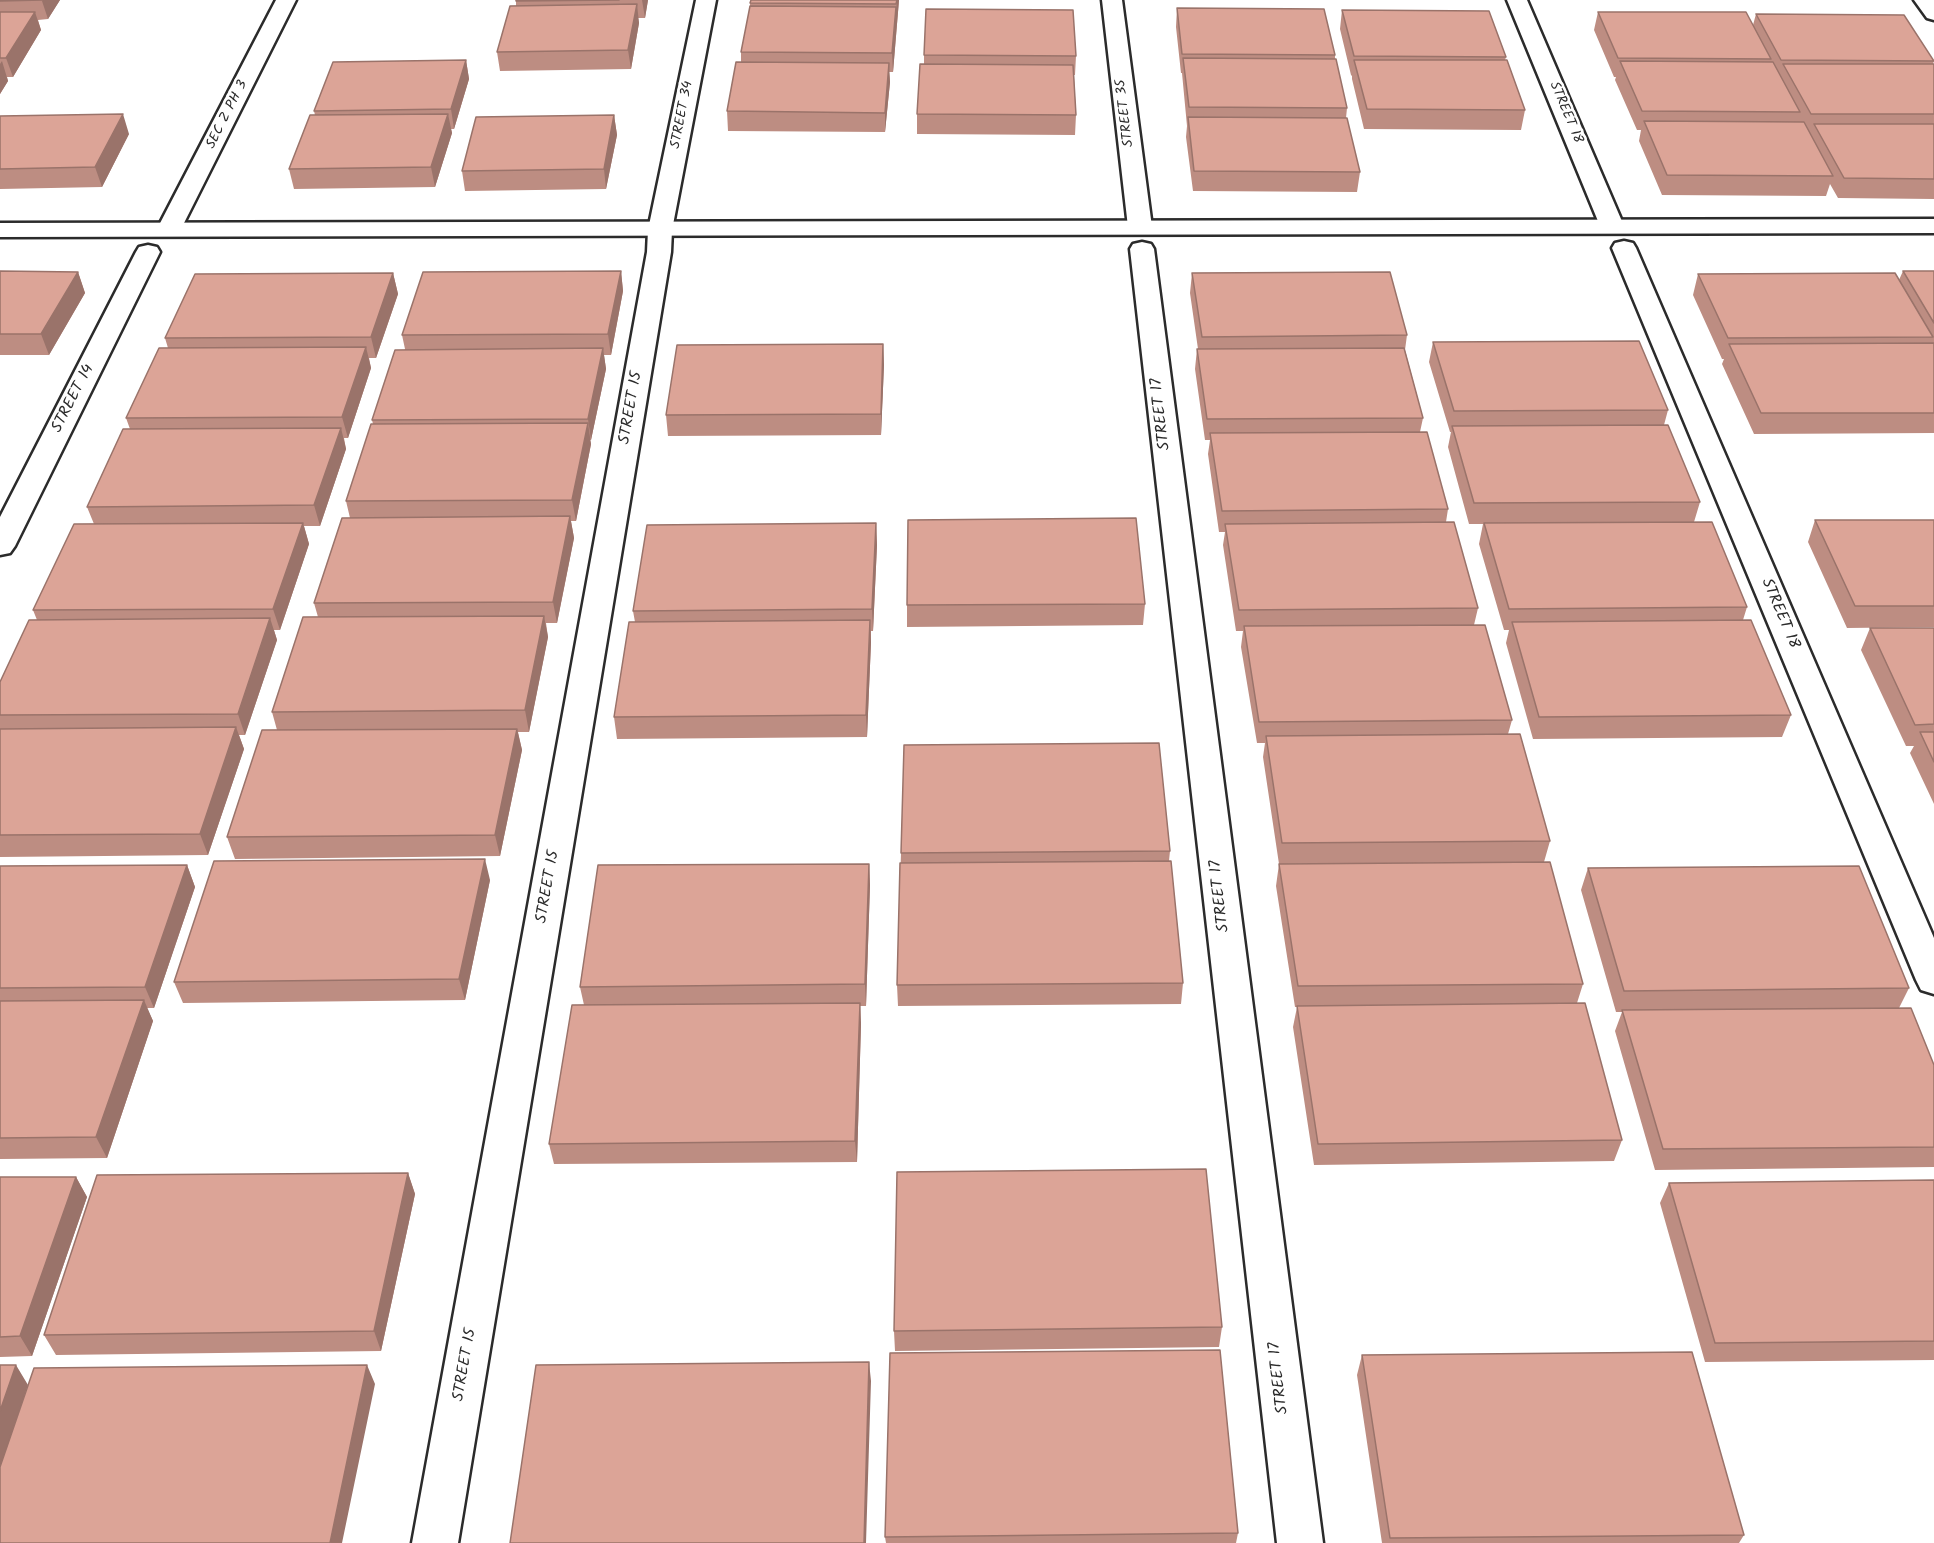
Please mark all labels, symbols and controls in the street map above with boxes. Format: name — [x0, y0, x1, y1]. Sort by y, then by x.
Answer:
street label: SEC Z PH 3 — [204, 78, 252, 152]
street label: STREET 35 — [1114, 78, 1138, 148]
street label: STREET 34 — [668, 80, 698, 150]
street label: STREET 18 — [1544, 80, 1586, 146]
street label: STREET 14 — [49, 362, 99, 436]
street label: STREET 15 — [616, 370, 648, 446]
street label: STREET 17 — [1148, 377, 1176, 451]
street label: STREET 18 — [1756, 576, 1802, 652]
street label: STREET 15 — [533, 849, 565, 925]
street label: STREET 17 — [1207, 859, 1235, 933]
street label: STREET 15 — [450, 1327, 482, 1403]
street label: STREET 17 — [1266, 1341, 1294, 1415]

